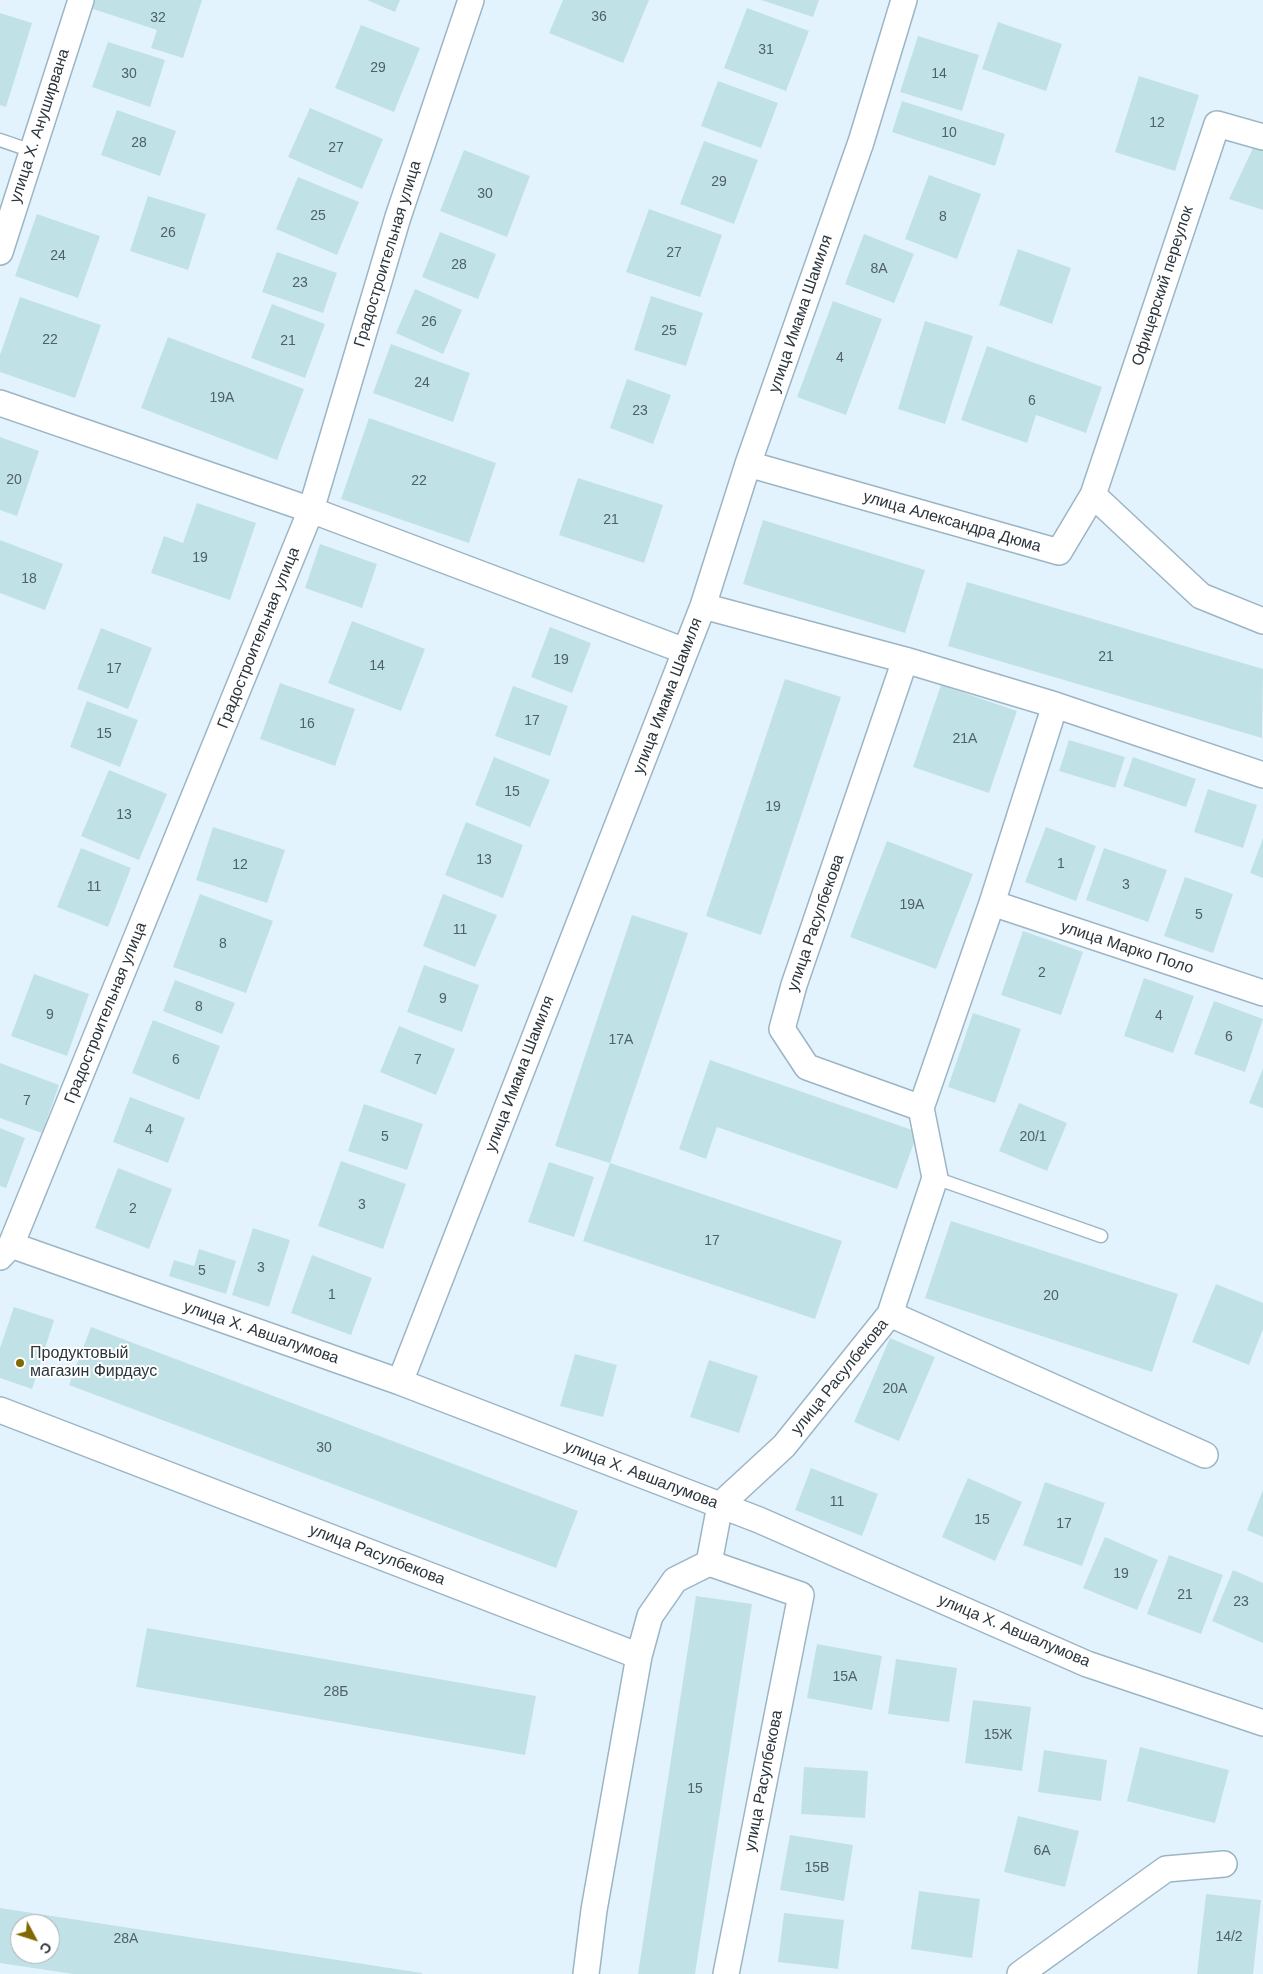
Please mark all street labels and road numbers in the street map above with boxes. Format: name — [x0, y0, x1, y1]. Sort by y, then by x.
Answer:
street label: улица Х. Ануширвана — [6, 46, 74, 206]
street label: Градостроительная улица — [350, 158, 426, 350]
street label: Офицерский переулок — [1128, 204, 1198, 368]
street label: улица Имама Шамиля — [765, 233, 837, 395]
street label: улица Александра Дюма — [861, 487, 1043, 557]
street label: Градостроительная улица — [214, 545, 304, 731]
street label: улица Имама Шамиля — [629, 615, 707, 777]
street label: улица Расулбекова — [784, 852, 848, 994]
street label: улица Марко Поло — [1058, 917, 1196, 979]
street label: Градостроительная улица — [61, 920, 151, 1106]
street label: улица Имама Шамиля — [481, 993, 559, 1155]
street label: улица Х. Авшалумова — [181, 1297, 341, 1369]
street label: улица Расулбекова — [787, 1315, 893, 1439]
street label: улица Х. Авшалумова — [561, 1437, 721, 1513]
street label: улица Расулбекова — [307, 1520, 447, 1590]
street label: улица Х. Авшалумова — [935, 1590, 1093, 1672]
street label: улица Расулбекова — [741, 1709, 787, 1853]

